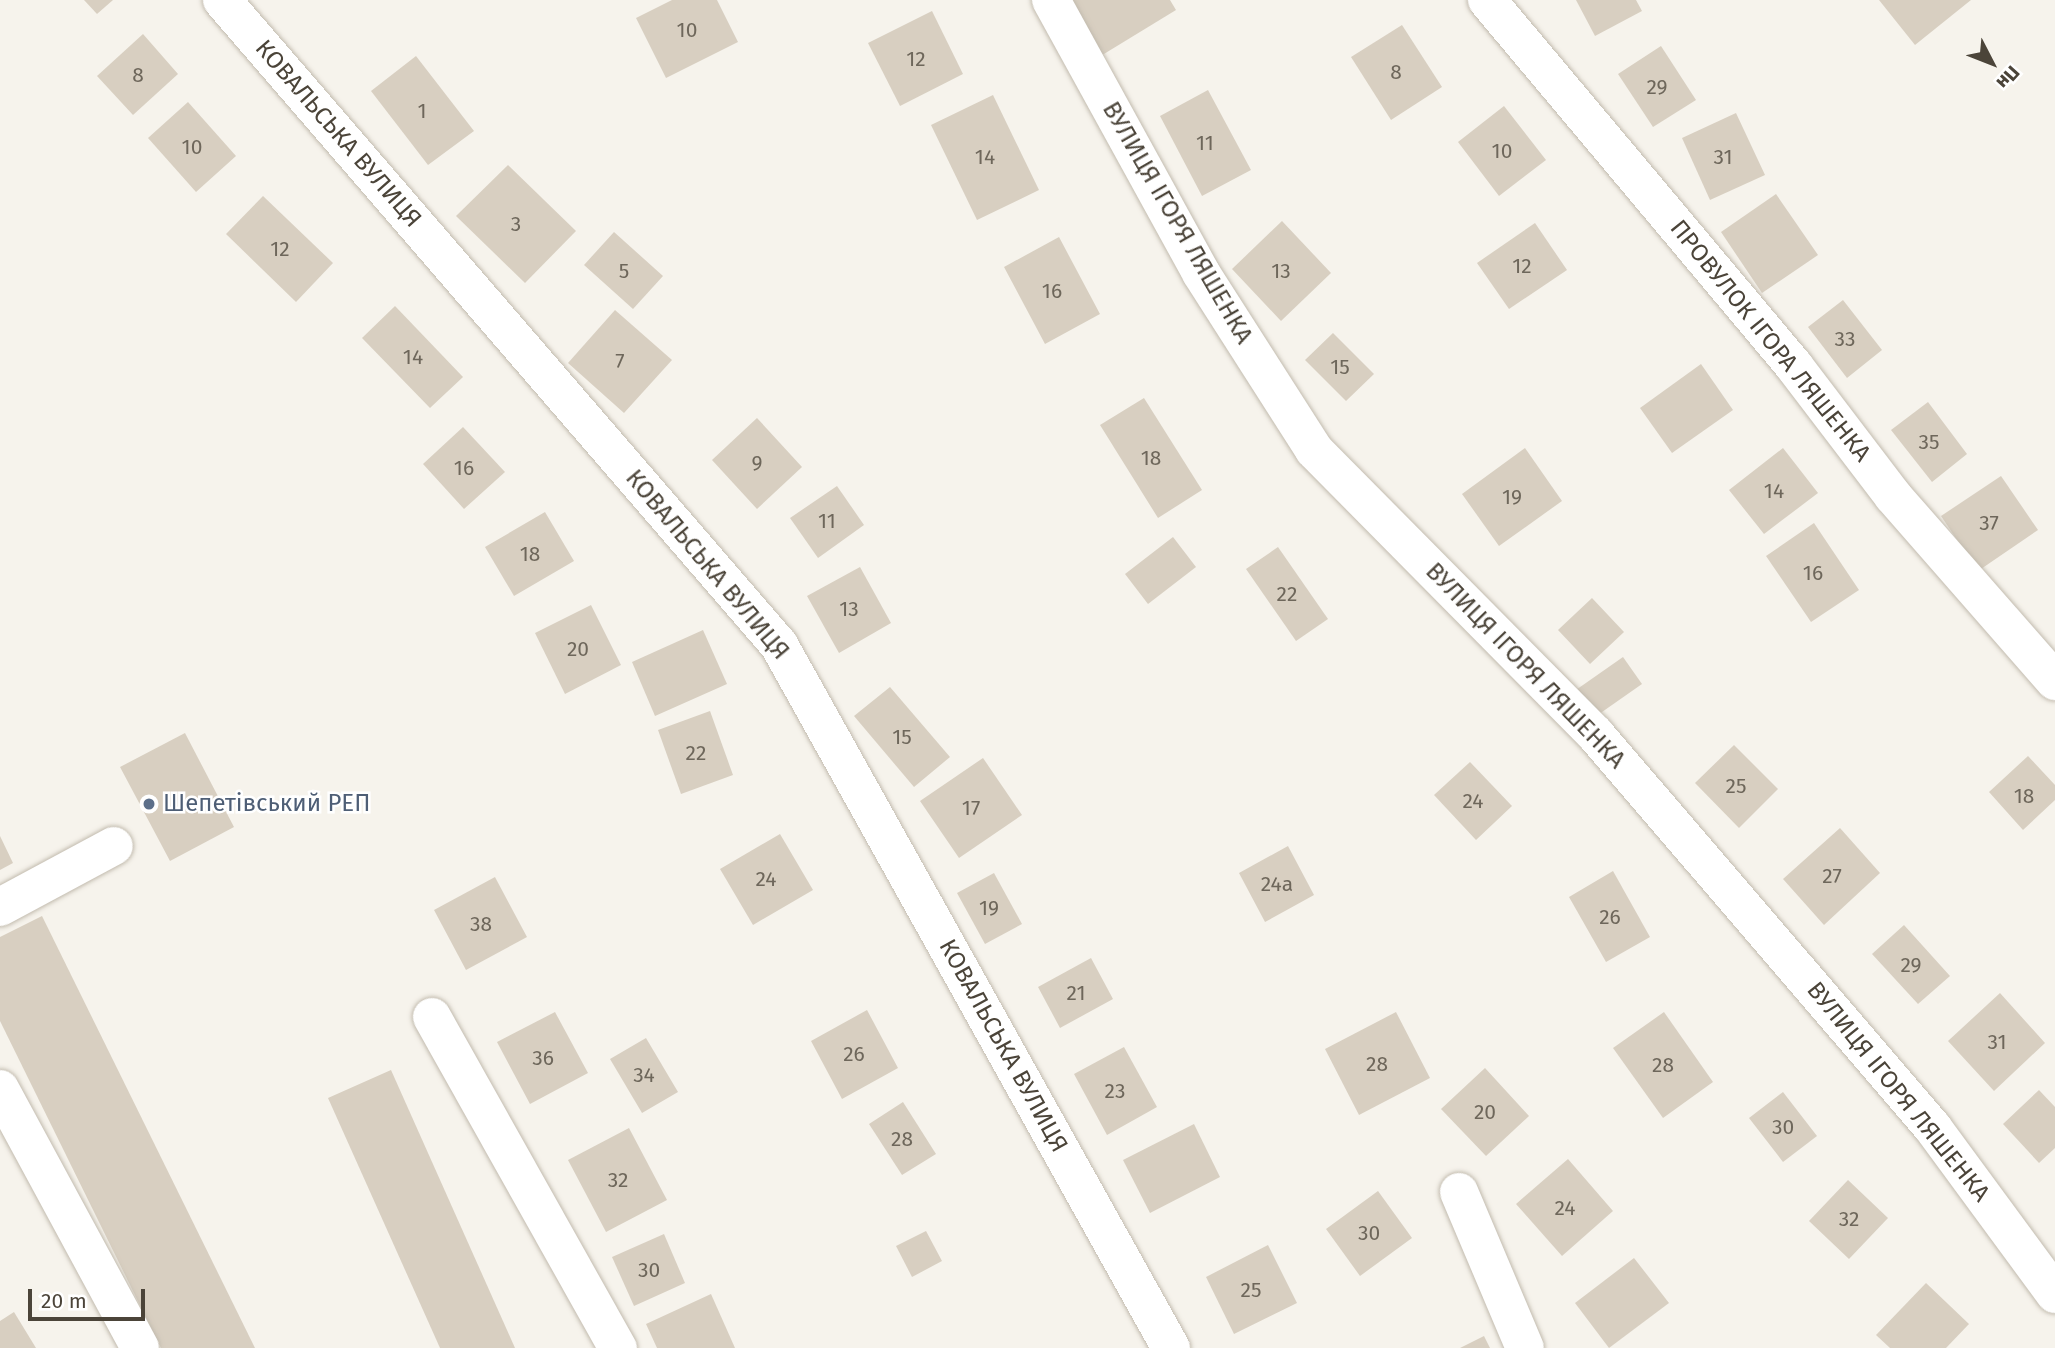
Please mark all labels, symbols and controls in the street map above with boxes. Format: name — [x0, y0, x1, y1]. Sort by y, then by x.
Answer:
house number: 10 — [677, 17, 697, 43]
north arrow — [1957, 28, 2027, 98]
street label: КОВАЛЬСЬКА ВУЛИЦЯ — [249, 34, 427, 234]
house number: 12 — [906, 46, 926, 72]
house number: 8 — [1390, 59, 1402, 85]
text: Пн — [1991, 61, 2024, 94]
house number: 8 — [132, 62, 144, 88]
house number: 29 — [1646, 74, 1668, 100]
street label: ВУЛИЦЯ ІГОРЯ ЛЯШЕНКА — [1096, 97, 1258, 349]
house number: 1 — [417, 98, 427, 124]
house number: 11 — [1196, 130, 1214, 156]
house number: 10 — [182, 134, 202, 160]
house number: 10 — [1492, 138, 1512, 164]
house number: 14 — [975, 144, 995, 170]
house number: 31 — [1713, 144, 1733, 170]
house number: 3 — [511, 211, 521, 237]
street label: ПРОВУЛОК ІГОРА ЛЯШЕНКА — [1664, 214, 1876, 468]
house number: 12 — [270, 236, 290, 262]
house number: 12 — [1512, 253, 1532, 279]
house number: 5 — [619, 258, 629, 284]
house number: 13 — [1271, 258, 1291, 284]
house number: 16 — [1042, 278, 1062, 304]
house number: 33 — [1835, 326, 1855, 352]
house number: 14 — [403, 344, 423, 370]
house number: 7 — [615, 348, 625, 374]
house number: 15 — [1330, 354, 1350, 380]
house number: 35 — [1919, 429, 1939, 455]
house number: 18 — [1141, 445, 1161, 471]
house number: 9 — [751, 450, 763, 476]
house number: 16 — [454, 455, 474, 481]
street label: КОВАЛЬСЬКА ВУЛИЦЯ — [619, 464, 795, 666]
house number: 14 — [1764, 478, 1784, 504]
house number: 19 — [1502, 484, 1522, 510]
house number: 11 — [818, 508, 836, 534]
house number: 37 — [1979, 510, 1999, 536]
house number: 18 — [520, 541, 540, 567]
street label: ВУЛИЦЯ ІГОРЯ ЛЯШЕНКА — [1419, 557, 1631, 775]
house number: 16 — [1803, 560, 1823, 586]
house number: 22 — [1277, 581, 1297, 607]
house number: 13 — [839, 596, 859, 622]
house number: 20 — [567, 636, 589, 662]
house number: 15 — [892, 724, 912, 750]
house number: 22 — [686, 740, 706, 766]
house number: 25 — [1726, 773, 1746, 799]
house number: 18 — [2014, 783, 2034, 809]
house number: 24 — [1463, 788, 1483, 814]
place label: Шепетівський РЕП — [163, 790, 370, 818]
house number: 17 — [962, 795, 980, 821]
marker: Шепетівський РЕП — [141, 796, 157, 812]
house number: 27 — [1822, 863, 1842, 889]
house number: 24 — [756, 866, 776, 892]
house number: 24а — [1261, 871, 1293, 897]
house number: 19 — [979, 895, 999, 921]
house number: 26 — [1599, 904, 1621, 930]
house number: 38 — [470, 911, 492, 937]
street label: КОВАЛЬСЬКА ВУЛИЦЯ — [933, 935, 1073, 1157]
house number: 29 — [1900, 952, 1922, 978]
street label: ВУЛИЦЯ ІГОРЯ ЛЯШЕНКА — [1800, 976, 1996, 1208]
house number: 21 — [1067, 980, 1085, 1006]
house number: 31 — [1987, 1029, 2007, 1055]
house number: 26 — [843, 1041, 865, 1067]
house number: 36 — [532, 1045, 554, 1071]
house number: 28 — [1366, 1051, 1388, 1077]
house number: 28 — [1652, 1052, 1674, 1078]
house number: 34 — [633, 1062, 655, 1088]
house number: 23 — [1105, 1078, 1125, 1104]
house number: 20 — [1474, 1099, 1496, 1125]
house number: 30 — [1772, 1114, 1794, 1140]
house number: 28 — [891, 1126, 913, 1152]
house number: 32 — [608, 1167, 628, 1193]
house number: 24 — [1555, 1195, 1575, 1221]
house number: 32 — [1839, 1206, 1859, 1232]
house number: 30 — [1358, 1220, 1380, 1246]
house number: 30 — [638, 1257, 660, 1283]
scale bar — [32, 1274, 149, 1318]
house number: 25 — [1241, 1277, 1261, 1303]
text: 20 m — [41, 1288, 87, 1314]

